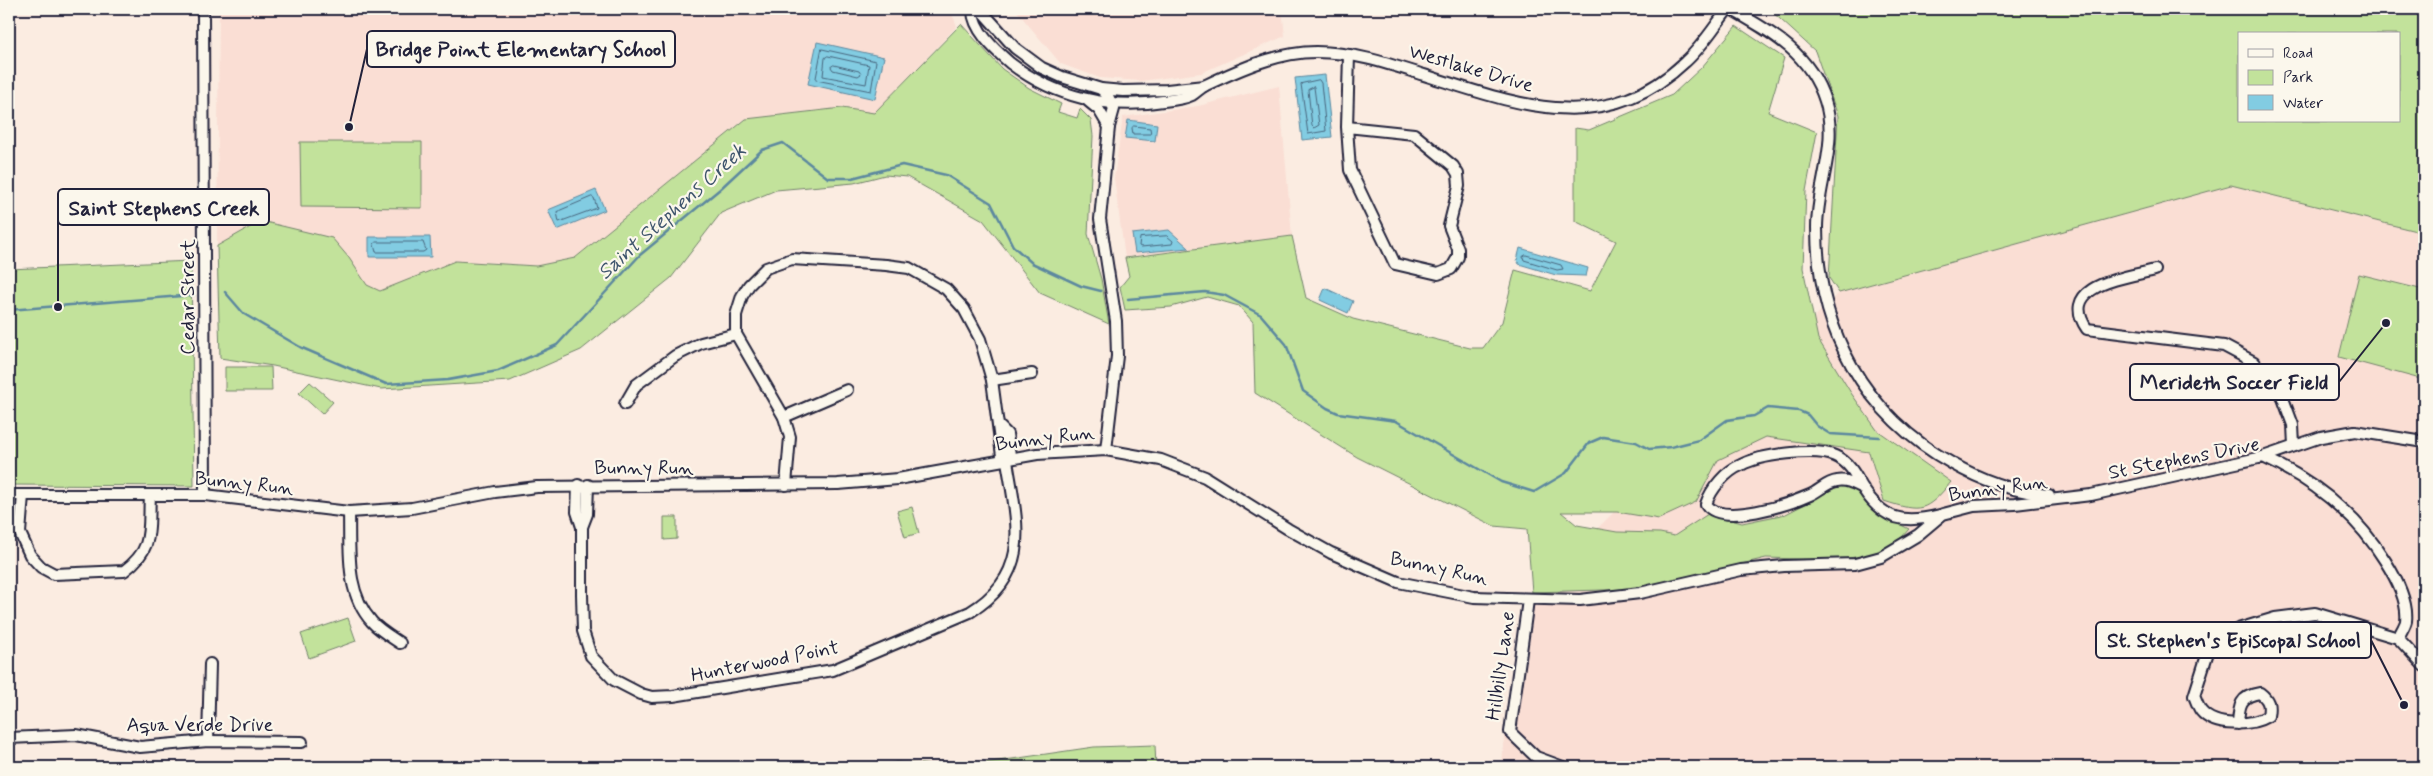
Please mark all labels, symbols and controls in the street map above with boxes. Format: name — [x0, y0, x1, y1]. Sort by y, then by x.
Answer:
callout: Bridge Point Elementary School — [367, 31, 675, 67]
legend — [2238, 32, 2400, 122]
text: Bridge Point Elementary School — [376, 36, 666, 64]
street label: Westlake Drive — [1406, 38, 1537, 100]
text: Road — [2283, 44, 2313, 64]
text: Park — [2283, 68, 2313, 88]
text: Water — [2283, 94, 2323, 114]
water label: Saint Stephens Creek — [592, 138, 752, 286]
callout: Saint Stephens Creek — [58, 189, 269, 225]
text: Saint Stephens Creek — [69, 195, 260, 223]
street label: Cedar Street — [175, 239, 202, 355]
callout: Merideth Soccer Field — [2130, 364, 2339, 400]
text: Merideth Soccer Field — [2140, 369, 2328, 397]
street label: Bunny Run — [994, 419, 1096, 458]
street label: St Stephens Drive — [2106, 431, 2262, 487]
street label: Bunny Run — [594, 455, 694, 482]
street label: Bunny Run — [193, 465, 295, 503]
street label: Bunny Run — [1947, 469, 2049, 509]
street label: Bunny Run — [1387, 545, 1491, 593]
street label: Hillbilly Lane — [1480, 610, 1522, 722]
callout: St. Stephen's Episcopal School — [2096, 622, 2371, 658]
text: St. Stephen's Episcopal School — [2107, 627, 2361, 655]
street label: Hunterwood Point — [689, 634, 841, 690]
street label: Aqua Verde Drive — [127, 712, 274, 739]

